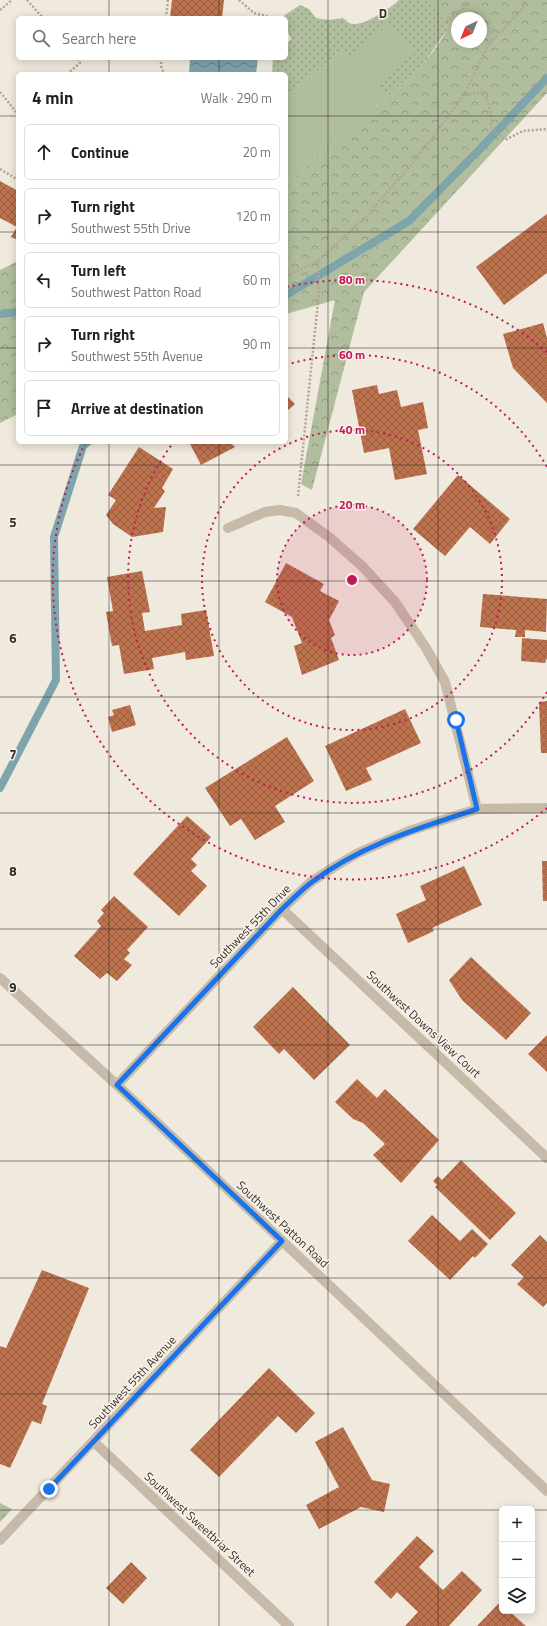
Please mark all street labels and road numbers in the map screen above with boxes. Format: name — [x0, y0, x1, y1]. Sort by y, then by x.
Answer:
street label: Southwest 55th Drive — [205, 880, 295, 972]
street label: Southwest Downs View Court — [363, 966, 486, 1083]
street label: Southwest Patton Road — [233, 1176, 333, 1272]
street label: Southwest 55th Avenue — [84, 1331, 180, 1433]
street label: Southwest Sweetbriar Street — [140, 1467, 260, 1581]

